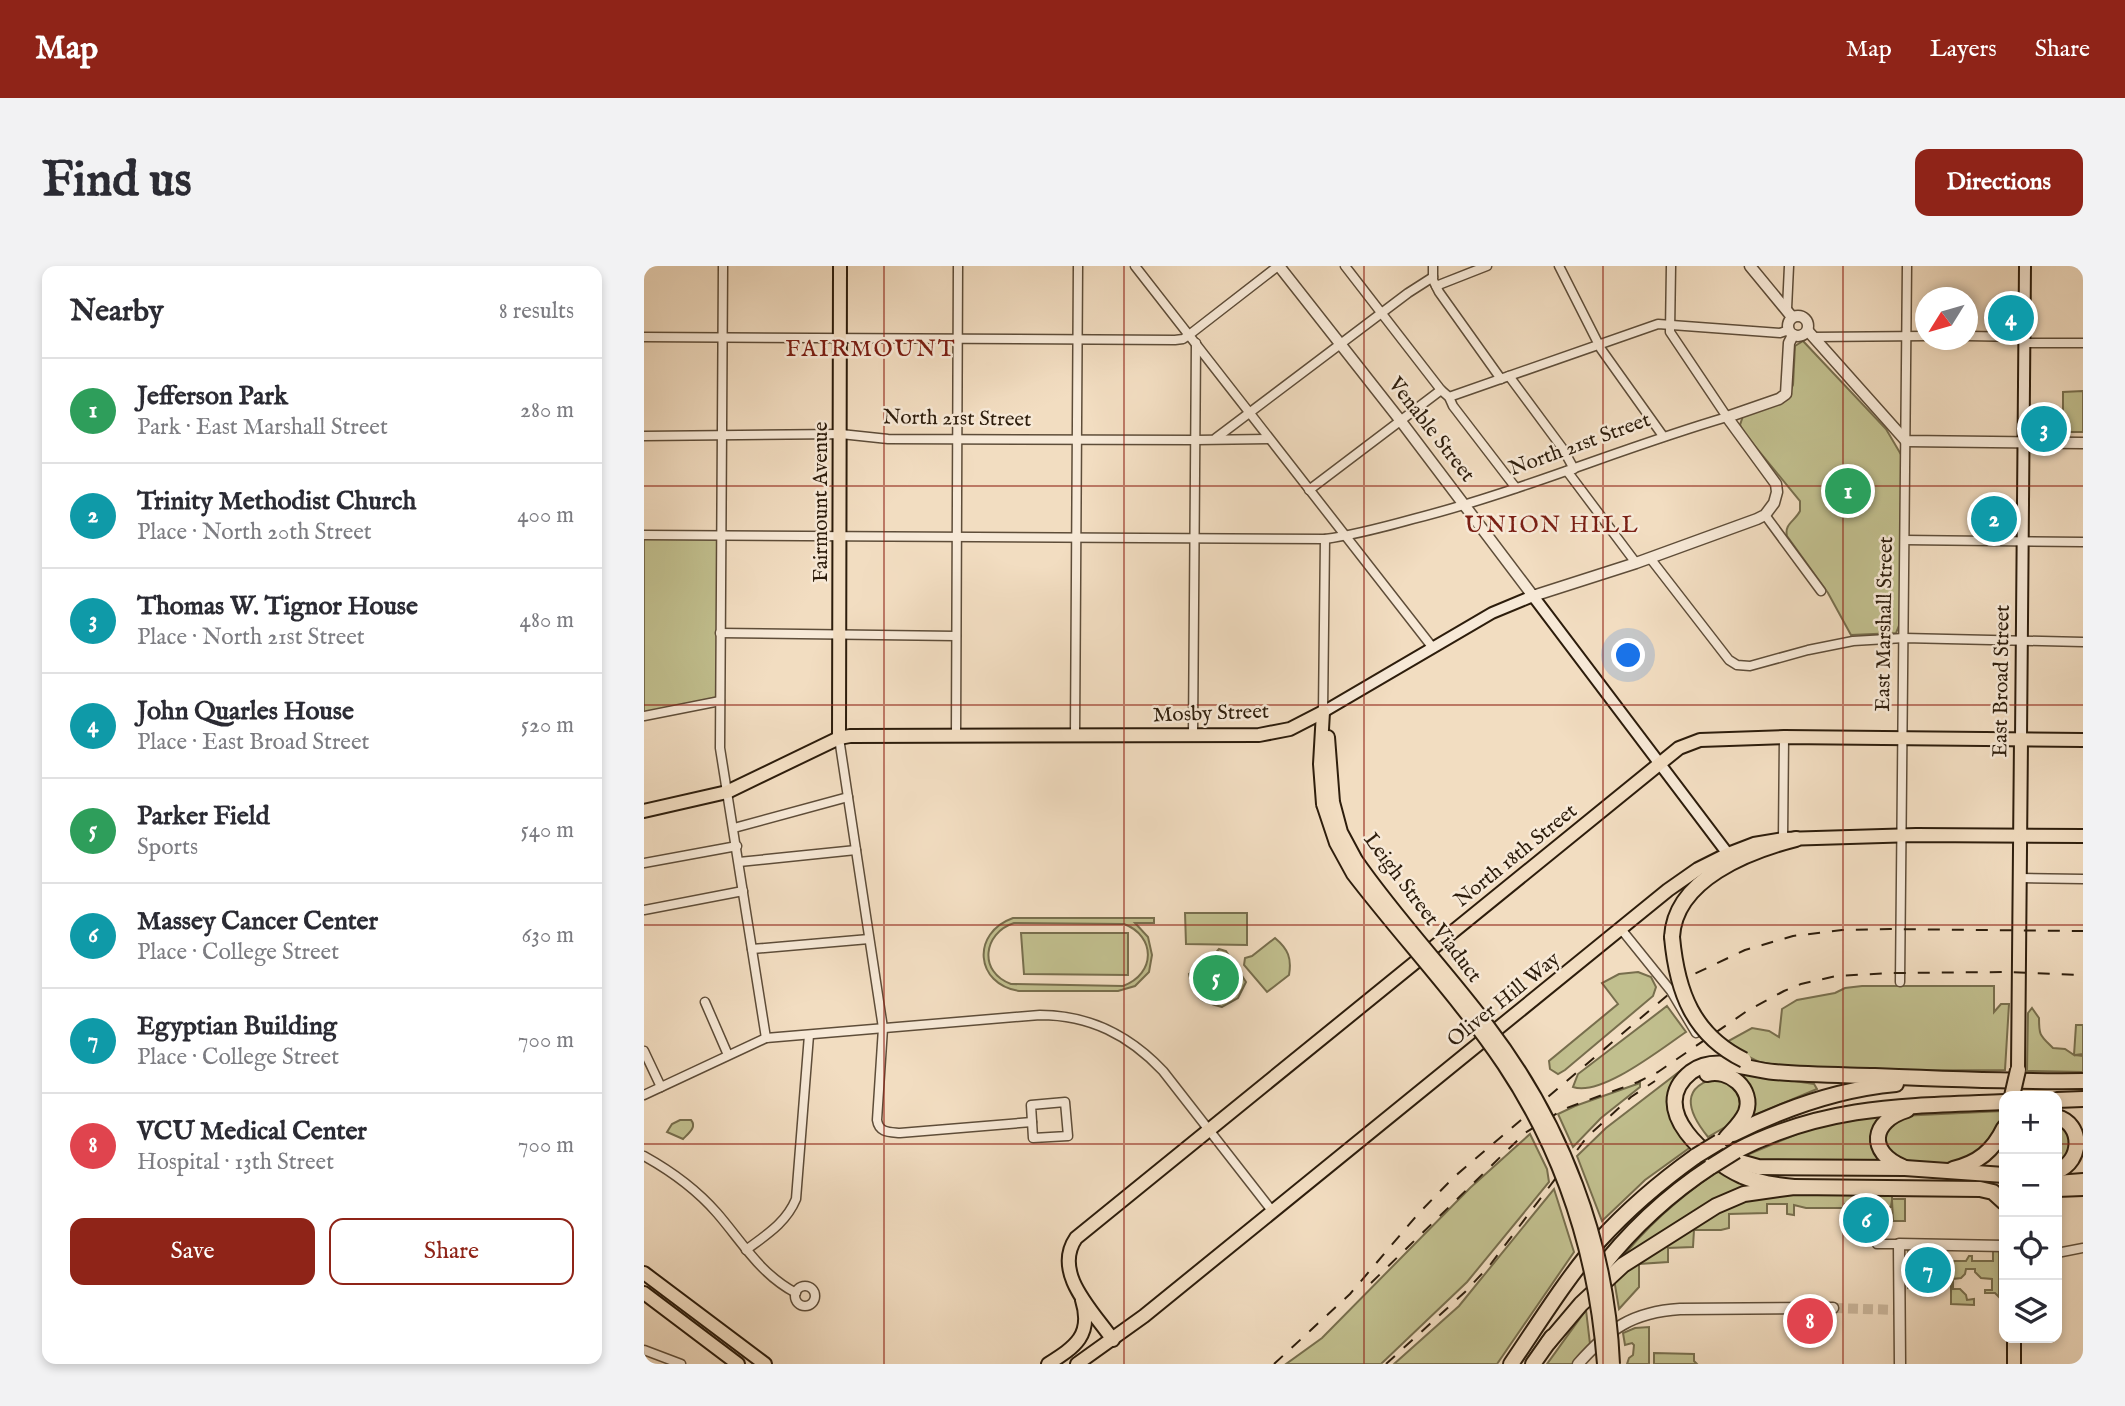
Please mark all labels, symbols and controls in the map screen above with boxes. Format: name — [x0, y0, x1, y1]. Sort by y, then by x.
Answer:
text: Map — [35, 28, 98, 70]
text: Map — [1846, 34, 1892, 65]
text: Layers — [1930, 34, 1997, 65]
text: Share — [2035, 34, 2090, 65]
button: Directions — [1915, 149, 2083, 216]
text: Find us — [42, 151, 192, 213]
north arrow — [1915, 287, 1978, 350]
pin: 4 — [1988, 292, 2034, 344]
text: Nearby — [70, 293, 163, 331]
text: 8 results — [499, 297, 574, 326]
district label: FAIRMOUNT — [785, 335, 957, 364]
street label: Venable Street — [1381, 371, 1480, 488]
text: Jefferson Park — [137, 380, 288, 413]
text: 1 — [89, 396, 97, 425]
text: 280 m — [520, 396, 574, 425]
pin: 3 — [2021, 403, 2067, 455]
street label: North 21st Street — [883, 404, 1031, 434]
street label: North 21st Street — [1506, 407, 1654, 483]
text: Park · East Marshall Street — [137, 413, 388, 442]
street label: Fairmount Avenue — [808, 421, 835, 582]
pin: 1 — [1825, 465, 1871, 517]
text: Trinity Methodist Church — [137, 485, 416, 518]
pin: 2 — [1971, 493, 2017, 545]
text: 2 — [88, 501, 98, 530]
text: 400 m — [517, 501, 574, 530]
district label: UNION HILL — [1464, 511, 1640, 540]
text: Place · North 20th Street — [137, 518, 372, 547]
street label: East Marshall Street — [1870, 536, 1900, 712]
text: Thomas W. Tignor House — [137, 590, 418, 623]
street label: East Broad Street — [1987, 604, 2017, 758]
text: 3 — [89, 606, 97, 635]
text: 480 m — [520, 606, 574, 635]
text: Place · North 21st Street — [137, 623, 365, 652]
your location — [1611, 638, 1645, 672]
text: John Quarles House — [137, 695, 354, 728]
street label: Mosby Street — [1152, 698, 1270, 730]
text: 4 — [87, 711, 99, 740]
text: 520 m — [521, 711, 574, 740]
text: Place · East Broad Street — [137, 728, 369, 757]
street label: North 18th Street — [1449, 798, 1583, 914]
text: Parker Field — [137, 800, 270, 833]
text: 5 — [89, 816, 97, 845]
text: 540 m — [520, 816, 574, 845]
street label: Leigh Street Viaduct — [1357, 828, 1487, 988]
text: Sports — [137, 833, 198, 862]
text: Massey Cancer Center — [137, 905, 378, 938]
text: 6 — [88, 921, 98, 950]
text: 630 m — [522, 921, 574, 950]
text: Place · College Street — [137, 938, 339, 967]
street label: Oliver Hill Way — [1442, 946, 1566, 1054]
pin: 5 — [1193, 952, 1239, 1004]
text: Egyptian Building — [137, 1010, 337, 1043]
text: 7 — [88, 1026, 98, 1055]
text: 700 m — [518, 1026, 574, 1055]
text: Place · College Street — [137, 1043, 339, 1072]
map controls — [1999, 1091, 2062, 1343]
button: + — [1999, 1091, 2062, 1154]
text: VCU Medical Center — [137, 1115, 367, 1148]
text: 8 — [88, 1131, 98, 1160]
text: 700 m — [518, 1131, 574, 1160]
text: Hospital · 13th Street — [137, 1148, 334, 1177]
button: − — [1999, 1154, 2062, 1217]
pin: 6 — [1843, 1194, 1889, 1246]
button: locate — [1999, 1217, 2062, 1280]
button: Save — [70, 1218, 315, 1285]
button: Share — [329, 1218, 574, 1285]
pin: 7 — [1905, 1244, 1951, 1296]
button: layers — [1999, 1280, 2062, 1343]
pin: 8 — [1787, 1295, 1833, 1347]

